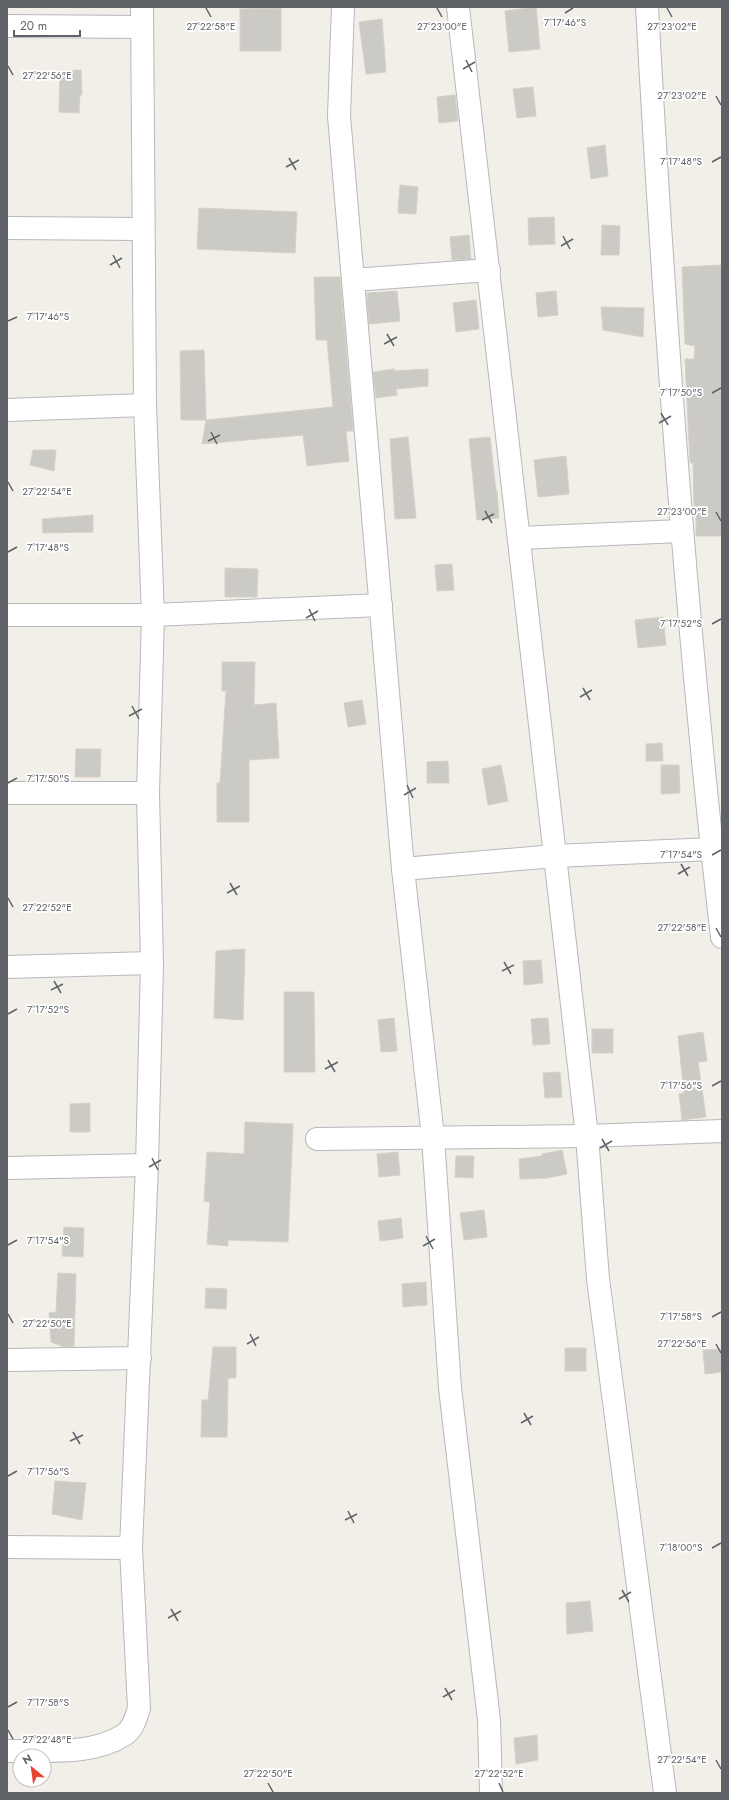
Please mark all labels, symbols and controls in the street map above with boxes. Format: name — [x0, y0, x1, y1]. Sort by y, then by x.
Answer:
scale bar — [14, 12, 80, 38]
text: 7°17'46"S — [544, 15, 587, 30]
text: 20 m — [20, 17, 47, 35]
text: 27°22'58"E — [186, 19, 236, 34]
text: 27°23'00"E — [417, 19, 467, 34]
text: 27°23'02"E — [647, 19, 697, 34]
text: 27°22'56"E — [22, 68, 72, 83]
text: 27°23'02"E — [657, 88, 707, 103]
text: 7°17'48"S — [660, 154, 703, 169]
text: 7°17'46"S — [27, 309, 70, 324]
text: 7°17'50"S — [660, 385, 703, 400]
text: 27°22'54"E — [22, 484, 72, 499]
text: 27°23'00"E — [657, 504, 707, 519]
text: 7°17'48"S — [27, 540, 70, 555]
text: 7°17'52"S — [660, 616, 703, 631]
text: 7°17'50"S — [27, 771, 70, 786]
text: 7°17'54"S — [660, 847, 703, 862]
text: 27°22'52"E — [22, 900, 72, 915]
text: 27°22'58"E — [657, 920, 707, 935]
text: 7°17'52"S — [27, 1002, 70, 1017]
text: 7°17'56"S — [660, 1078, 703, 1093]
text: 7°17'54"S — [27, 1233, 70, 1248]
text: 7°17'58"S — [660, 1309, 702, 1324]
text: 27°22'50"E — [22, 1316, 72, 1331]
text: 27°22'56"E — [657, 1336, 707, 1351]
text: 7°17'56"S — [27, 1464, 70, 1479]
text: 7°18'00"S — [660, 1540, 703, 1555]
text: 7°17'58"S — [27, 1695, 69, 1710]
text: 27°22'48"E — [22, 1732, 72, 1747]
north arrow — [12, 1748, 52, 1788]
text: N — [19, 1750, 35, 1768]
text: 27°22'54"E — [657, 1752, 707, 1767]
text: 27°22'50"E — [243, 1766, 293, 1781]
text: 27°22'52"E — [474, 1766, 524, 1781]

